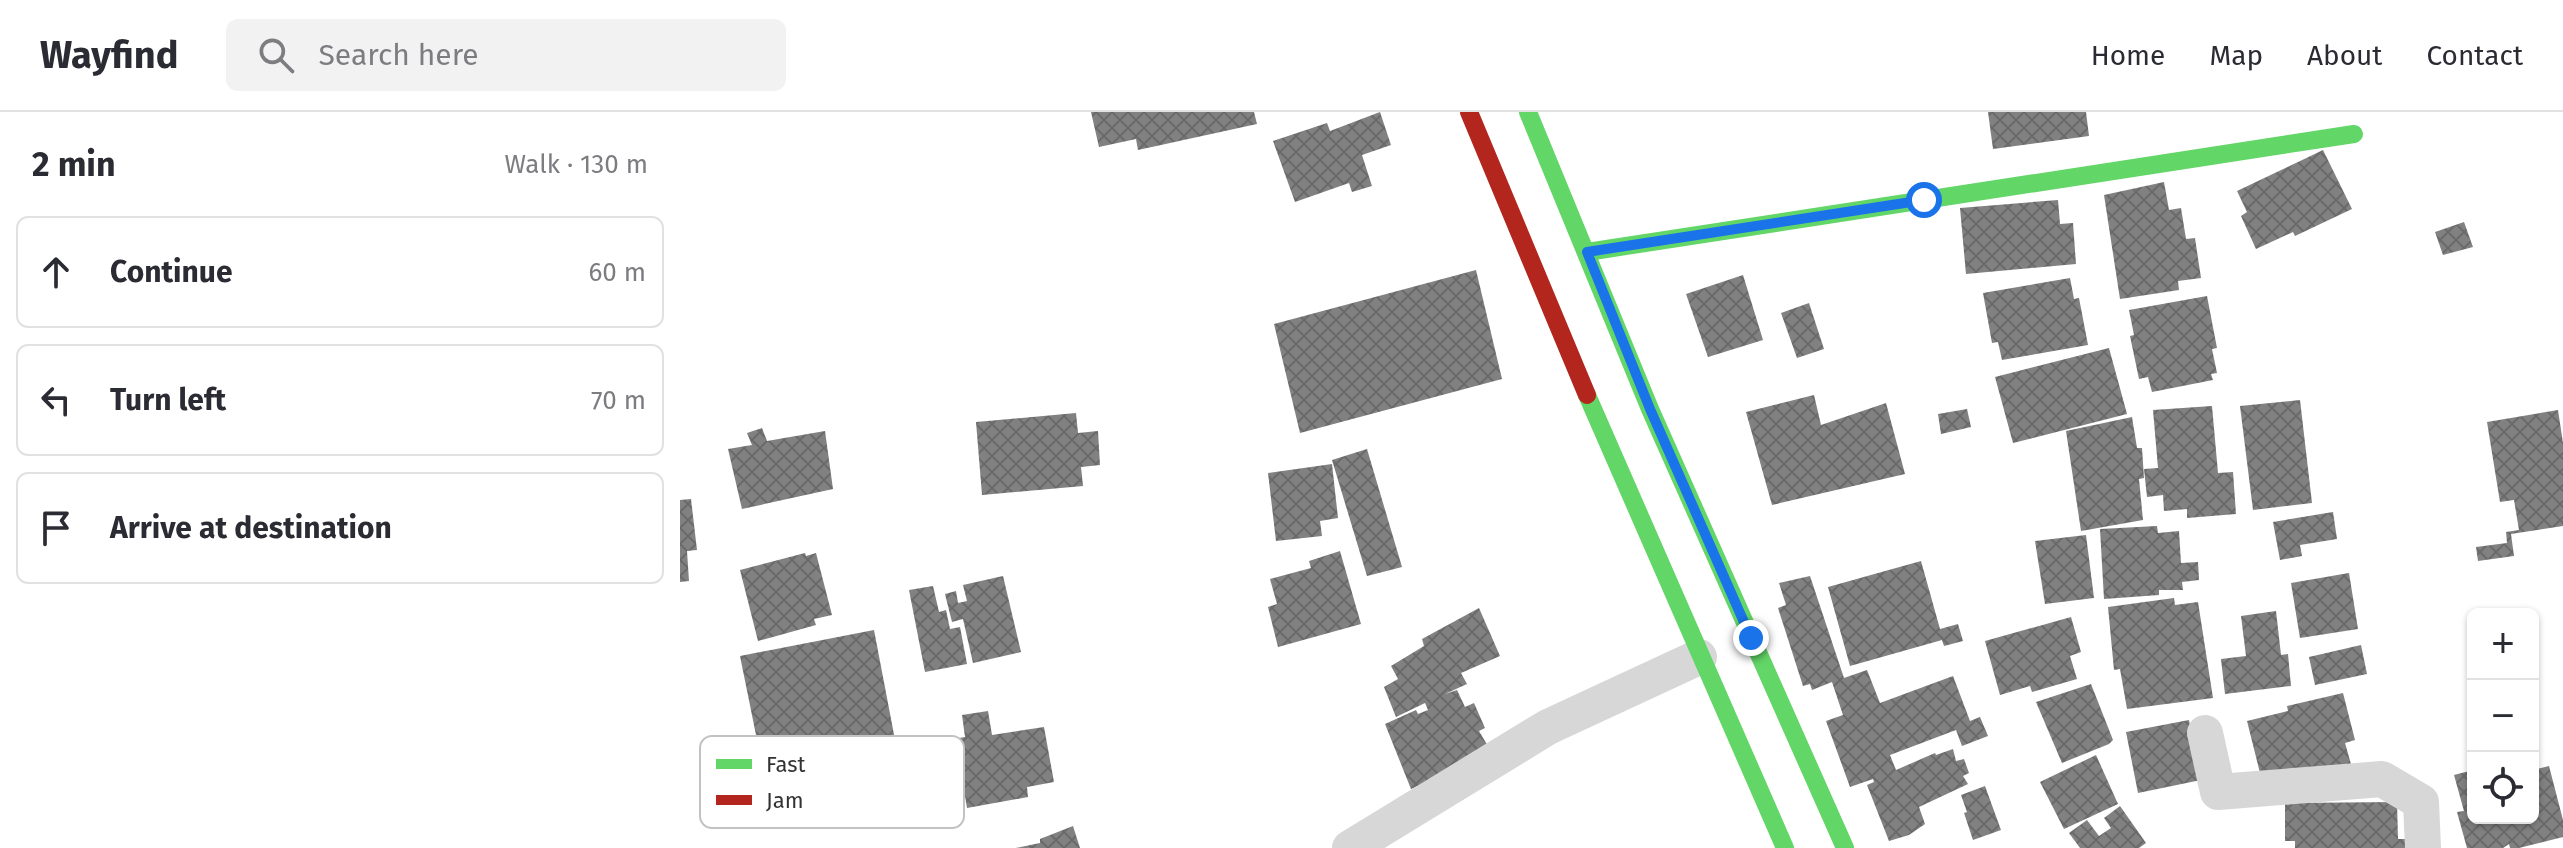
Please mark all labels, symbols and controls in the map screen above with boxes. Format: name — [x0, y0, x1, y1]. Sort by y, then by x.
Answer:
search box — [226, 19, 786, 91]
text: Wayfind — [40, 32, 178, 78]
icon: search — [254, 33, 298, 77]
text: Search here — [318, 37, 479, 73]
text: Home — [2091, 39, 2165, 72]
text: Map — [2209, 39, 2263, 72]
text: About — [2307, 39, 2382, 72]
text: Contact — [2426, 39, 2523, 72]
text: 2 min — [32, 144, 116, 185]
text: Walk · 130 m — [505, 149, 648, 180]
route start — [1906, 182, 1942, 218]
icon: ahead — [34, 250, 78, 294]
text: Continue — [110, 254, 233, 290]
text: 60 m — [588, 257, 646, 288]
icon: left — [34, 378, 78, 422]
text: Turn left — [110, 382, 226, 418]
text: 70 m — [591, 385, 646, 416]
icon: arrive — [34, 506, 78, 550]
text: Arrive at destination — [110, 510, 392, 546]
map controls — [2467, 608, 2539, 824]
button: + — [2467, 608, 2539, 680]
route end — [1733, 620, 1769, 656]
button: − — [2467, 680, 2539, 752]
legend — [700, 736, 964, 828]
text: Fast — [766, 751, 806, 778]
button: locate — [2467, 752, 2539, 824]
text: Jam — [766, 787, 804, 814]

